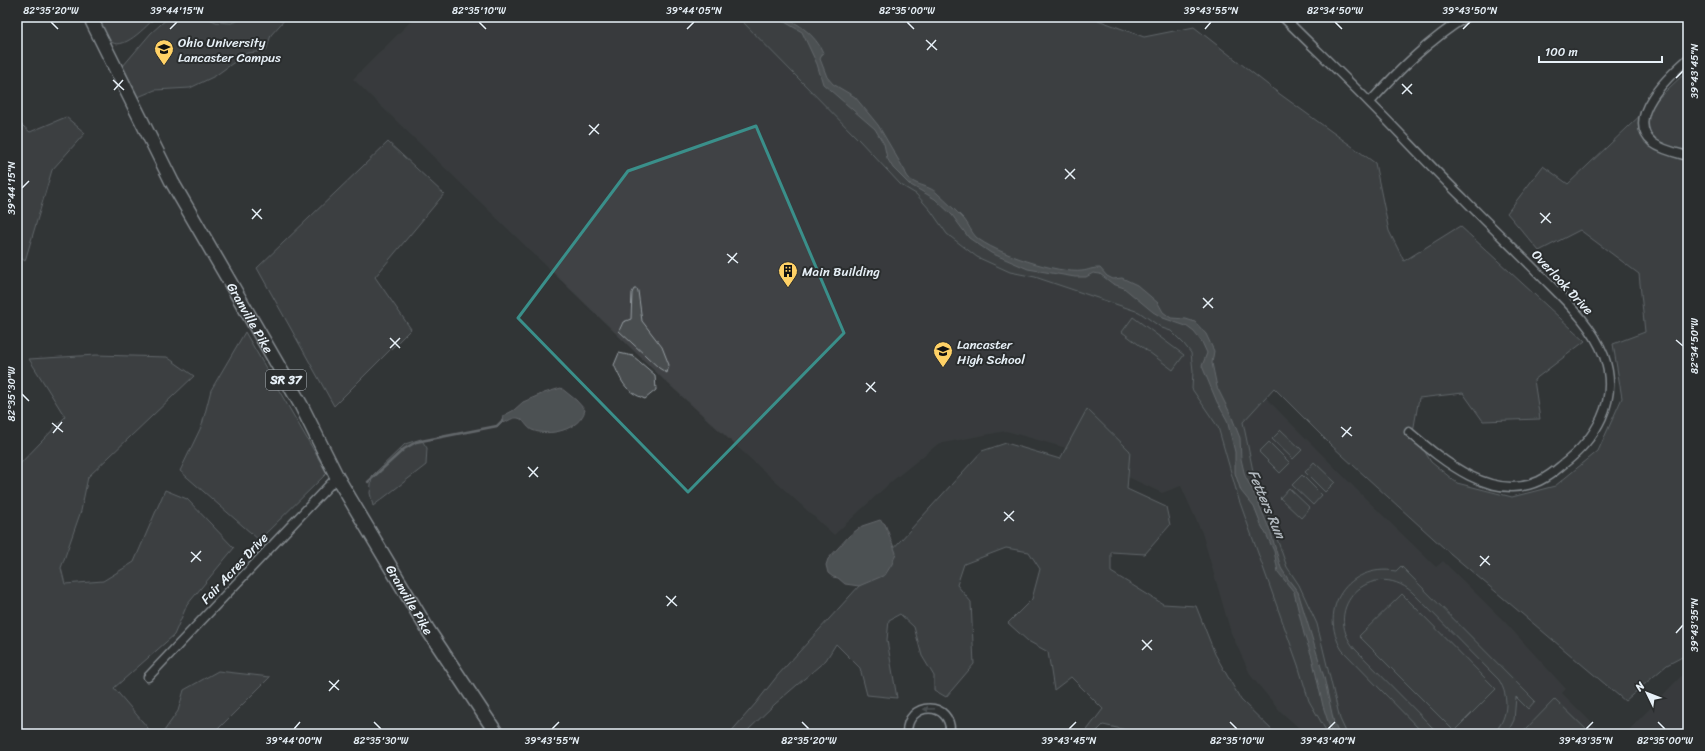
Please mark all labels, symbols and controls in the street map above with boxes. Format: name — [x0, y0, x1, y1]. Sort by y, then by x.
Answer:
text: 82°35'20"W — [23, 2, 79, 20]
text: 39°44'15"N — [150, 2, 204, 20]
text: 82°35'10"W — [452, 2, 506, 20]
text: 39°44'05"N — [666, 2, 722, 20]
text: 82°35'00"W — [879, 2, 935, 20]
text: 39°43'55"N — [1184, 2, 1238, 20]
text: 82°34'50"W — [1307, 2, 1363, 20]
text: 39°43'50"N — [1443, 2, 1498, 20]
place label: Ohio University Lancaster Campus — [178, 31, 281, 69]
school or university icon: Ohio University Lancaster Campus — [153, 38, 175, 66]
scale bar — [1539, 38, 1662, 64]
text: 100 m — [1545, 41, 1578, 63]
text: 39°43'45"N — [1686, 44, 1704, 98]
text: 39°44'15"N — [3, 161, 21, 215]
street label: Overlook Drive — [1526, 244, 1600, 321]
building icon: Main Building — [777, 260, 799, 288]
place label: Main Building — [802, 260, 880, 283]
street label: Granville Pike — [220, 278, 280, 358]
text: 82°34'50"W — [1686, 318, 1704, 374]
place label: Lancaster High School — [957, 333, 1025, 371]
school or university icon: Lancaster High School — [932, 340, 954, 368]
text: 82°35'30"W — [3, 366, 21, 422]
road number: SR 37 — [266, 370, 306, 390]
water label: Fetters Run — [1241, 466, 1293, 544]
street label: Fair Acres Drive — [195, 527, 274, 610]
street label: Granville Pike — [379, 560, 440, 640]
text: 39°43'35"N — [1686, 598, 1704, 652]
north arrow — [1627, 673, 1667, 713]
text: N — [1630, 677, 1650, 697]
one-way arrow — [923, 706, 935, 713]
text: 39°44'00"N — [266, 732, 322, 750]
text: 82°35'30"W — [353, 732, 409, 750]
text: 39°43'55"N — [525, 732, 579, 750]
text: 82°35'20"W — [781, 732, 837, 750]
text: 39°43'45"N — [1042, 732, 1096, 750]
text: 82°35'10"W — [1210, 732, 1264, 750]
text: 39°43'40"N — [1300, 732, 1356, 750]
text: 39°43'35"N — [1559, 732, 1613, 750]
text: 82°35'00"W — [1637, 732, 1693, 750]

